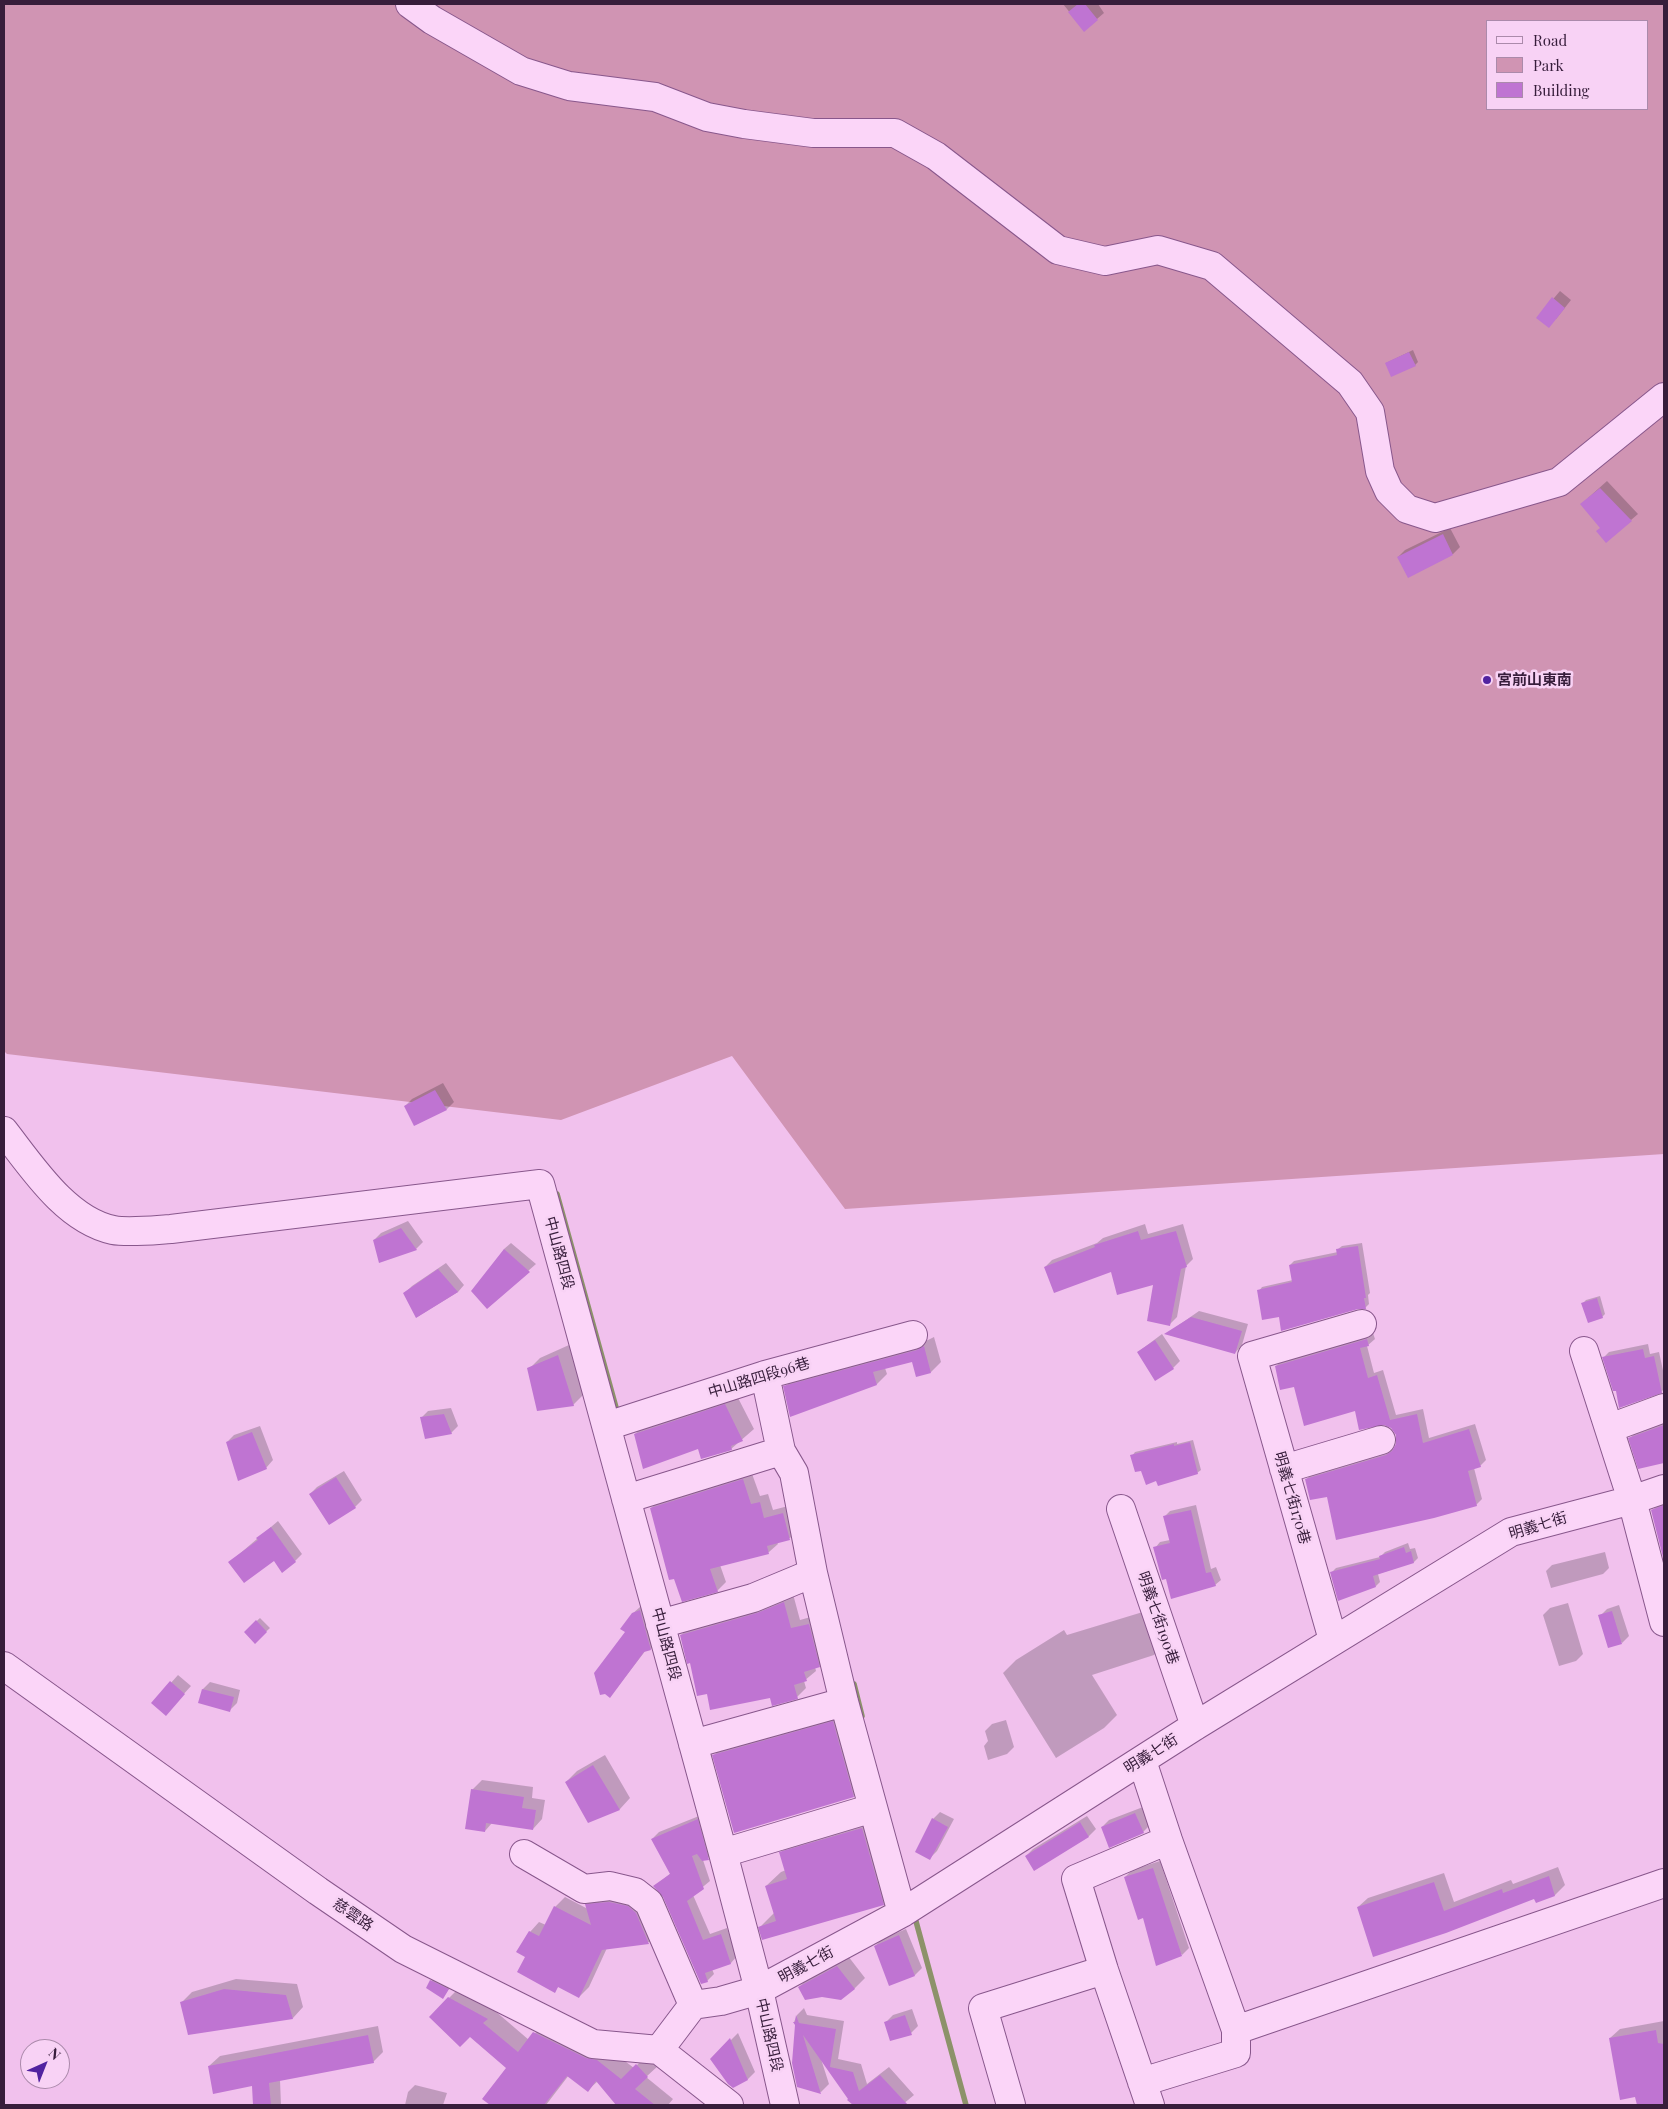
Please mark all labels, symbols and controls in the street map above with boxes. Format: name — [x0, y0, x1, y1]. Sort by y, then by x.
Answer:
legend — [1486, 20, 1648, 110]
text: Road — [1533, 30, 1567, 50]
text: Park — [1533, 55, 1564, 75]
text: Building — [1533, 80, 1589, 100]
place label: 宮前山東南 — [1497, 671, 1572, 689]
marker: 宮前山東南 — [1481, 674, 1493, 686]
street label: 中山路四段 — [541, 1214, 577, 1292]
street label: 中山路四段96巷 — [706, 1354, 812, 1402]
street label: 明義七街170巷 — [1270, 1450, 1314, 1546]
street label: 明義七街 — [1507, 1509, 1569, 1543]
street label: 明義七街190巷 — [1134, 1569, 1182, 1667]
street label: 中山路四段 — [648, 1605, 684, 1683]
street label: 明義七街 — [1121, 1730, 1181, 1778]
street label: 慈雲路 — [329, 1895, 377, 1935]
street label: 明義七街 — [775, 1943, 837, 1987]
street label: 中山路四段 — [752, 1996, 786, 2074]
north arrow — [20, 2039, 70, 2089]
text: N — [45, 2043, 65, 2064]

